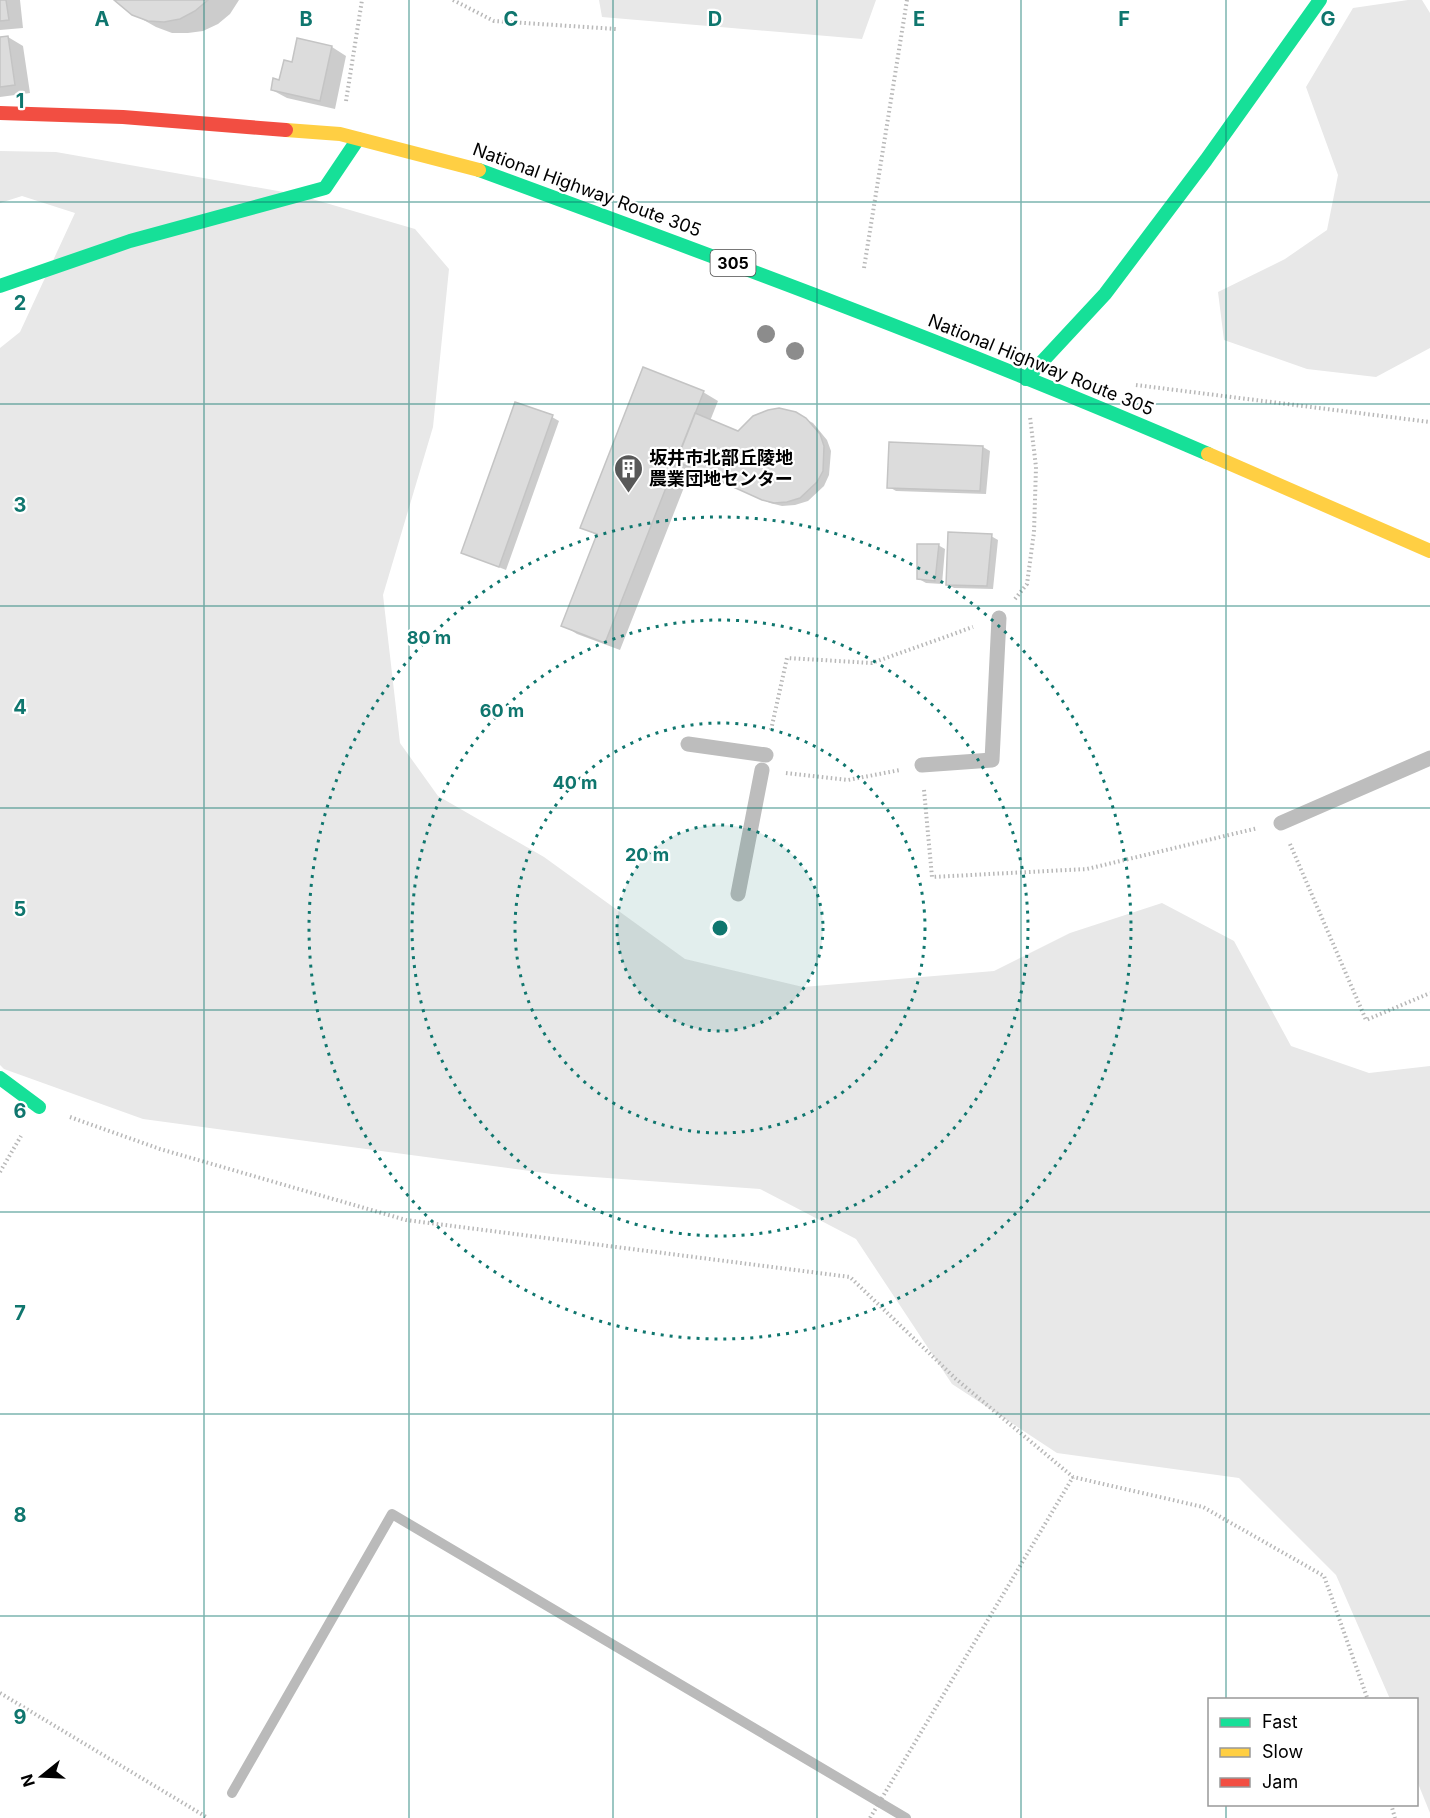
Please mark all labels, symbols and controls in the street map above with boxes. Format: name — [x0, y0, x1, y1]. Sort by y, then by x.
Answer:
text: A — [95, 7, 110, 31]
text: B — [299, 7, 313, 31]
text: C — [504, 7, 518, 31]
text: D — [708, 7, 722, 31]
text: E — [913, 7, 925, 31]
text: F — [1118, 7, 1130, 31]
text: G — [1320, 7, 1336, 31]
text: 1 — [16, 89, 24, 113]
street label: National Highway Route 305 — [470, 138, 704, 241]
road number: 305 — [710, 250, 756, 276]
text: 2 — [14, 291, 26, 315]
street label: National Highway Route 305 — [925, 310, 1157, 420]
place label: 坂井市北部丘陵地 農業団地センター — [649, 447, 793, 489]
building icon: 坂井市北部丘陵地 農業団地センター — [612, 452, 644, 494]
text: 3 — [14, 493, 26, 517]
text: 80 m — [407, 627, 451, 648]
text: 4 — [13, 695, 27, 719]
text: 60 m — [480, 700, 524, 721]
text: 40 m — [553, 772, 598, 793]
text: 20 m — [625, 844, 669, 865]
text: 5 — [14, 897, 26, 921]
centre of rings — [710, 918, 730, 938]
text: 6 — [14, 1099, 27, 1123]
text: 7 — [14, 1301, 26, 1325]
text: 8 — [13, 1503, 27, 1527]
legend — [1208, 1698, 1418, 1806]
text: 9 — [14, 1705, 27, 1729]
text: Fast — [1262, 1711, 1298, 1732]
text: Slow — [1262, 1741, 1303, 1762]
north arrow — [12, 1746, 72, 1806]
text: Jam — [1262, 1771, 1298, 1792]
text: N — [16, 1772, 39, 1790]

